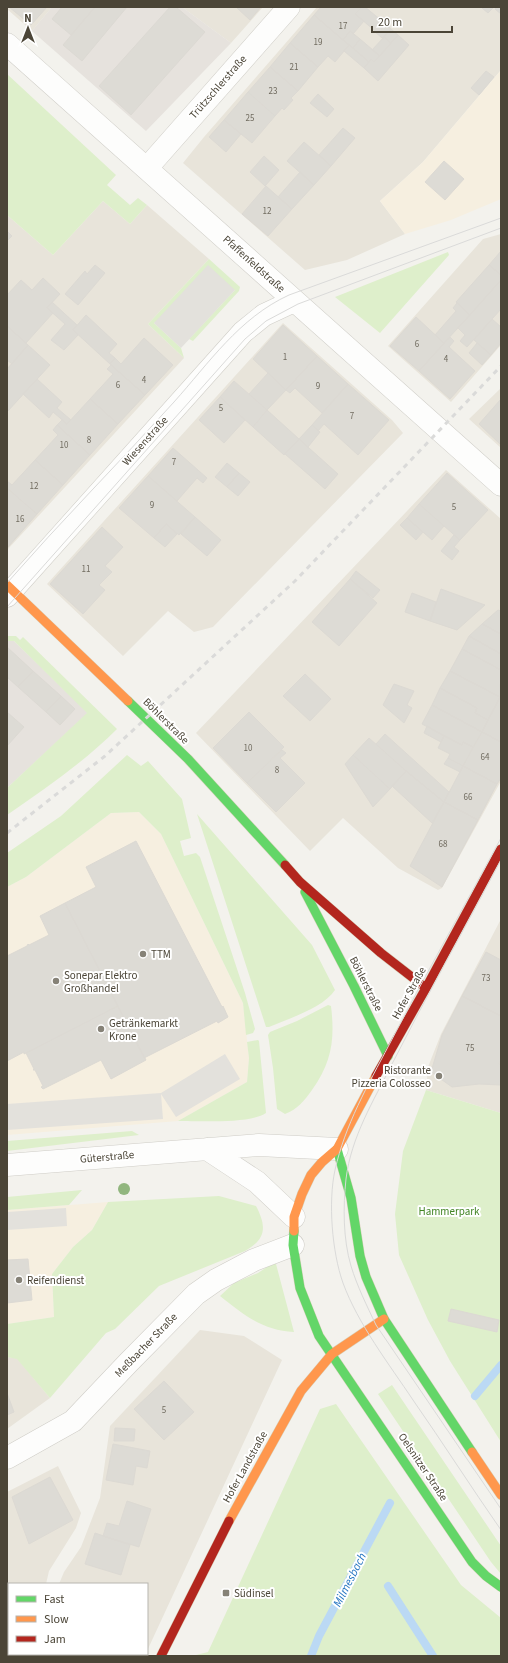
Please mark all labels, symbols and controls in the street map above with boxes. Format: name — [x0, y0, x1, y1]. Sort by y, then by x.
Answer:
north arrow — [8, 8, 48, 48]
scale bar — [372, 8, 452, 34]
text: N — [24, 11, 32, 26]
text: 20 m — [378, 14, 402, 31]
house number: 17 — [339, 20, 348, 33]
house number: 19 — [314, 36, 323, 49]
street label: Trützschlerstraße — [186, 51, 250, 122]
house number: 21 — [290, 61, 298, 74]
house number: 23 — [269, 85, 278, 98]
house number: 25 — [246, 112, 255, 125]
house number: 12 — [263, 205, 272, 218]
street label: Pfaffenfeldstraße — [220, 232, 289, 296]
house number: 6 — [415, 338, 420, 351]
house number: 1 — [283, 351, 287, 364]
house number: 4 — [444, 353, 449, 366]
house number: 4 — [142, 374, 147, 387]
house number: 6 — [116, 379, 121, 392]
house number: 9 — [316, 380, 321, 393]
house number: 5 — [219, 402, 224, 415]
house number: 7 — [350, 410, 355, 423]
street label: Wiesenstraße — [119, 413, 172, 469]
house number: 8 — [87, 434, 92, 447]
house number: 10 — [60, 439, 69, 452]
house number: 7 — [172, 456, 177, 469]
house number: 12 — [30, 480, 39, 493]
house number: 9 — [150, 499, 155, 512]
house number: 5 — [452, 501, 457, 514]
house number: 16 — [16, 513, 25, 526]
house number: 11 — [82, 563, 90, 576]
street label: Böhlerstraße — [140, 695, 193, 748]
house number: 10 — [244, 742, 253, 755]
house number: 64 — [481, 751, 490, 764]
house number: 8 — [275, 764, 280, 777]
house number: 66 — [464, 791, 473, 804]
house number: 68 — [439, 838, 448, 851]
place label: TTM — [151, 947, 171, 962]
marker: TTM — [138, 949, 148, 959]
street label: Böhlerstraße — [346, 954, 386, 1014]
street label: Hofer Straße — [388, 964, 430, 1022]
place label: Sonepar Elektro Großhandel — [64, 968, 138, 996]
house number: 73 — [482, 972, 491, 985]
marker: Sonepar Elektro Großhandel — [51, 976, 61, 986]
place label: Getränkemarkt Krone — [109, 1016, 178, 1044]
marker: Getränkemarkt Krone — [96, 1024, 106, 1034]
house number: 75 — [466, 1042, 475, 1055]
place label: Ristorante Pizzeria Colosseo — [351, 1063, 432, 1091]
marker: Ristorante Pizzeria Colosseo — [434, 1071, 444, 1081]
street label: Güterstraße — [79, 1147, 135, 1167]
park label: Hammerpark — [419, 1204, 480, 1219]
place label: Reifendienst — [27, 1273, 85, 1288]
marker: Reifendienst — [14, 1275, 24, 1285]
street label: Meßbacher Straße — [111, 1309, 181, 1380]
house number: 5 — [162, 1404, 167, 1417]
street label: Hofer Landstraße — [219, 1428, 271, 1505]
street label: Oelsnitzer Straße — [395, 1430, 452, 1504]
water label: Milmesbach — [329, 1550, 371, 1610]
legend — [8, 1583, 148, 1655]
place label: Südinsel — [234, 1586, 274, 1601]
marker: Südinsel — [221, 1588, 231, 1598]
text: Fast — [44, 1591, 64, 1608]
text: Slow — [44, 1611, 69, 1628]
text: Jam — [44, 1631, 66, 1648]

